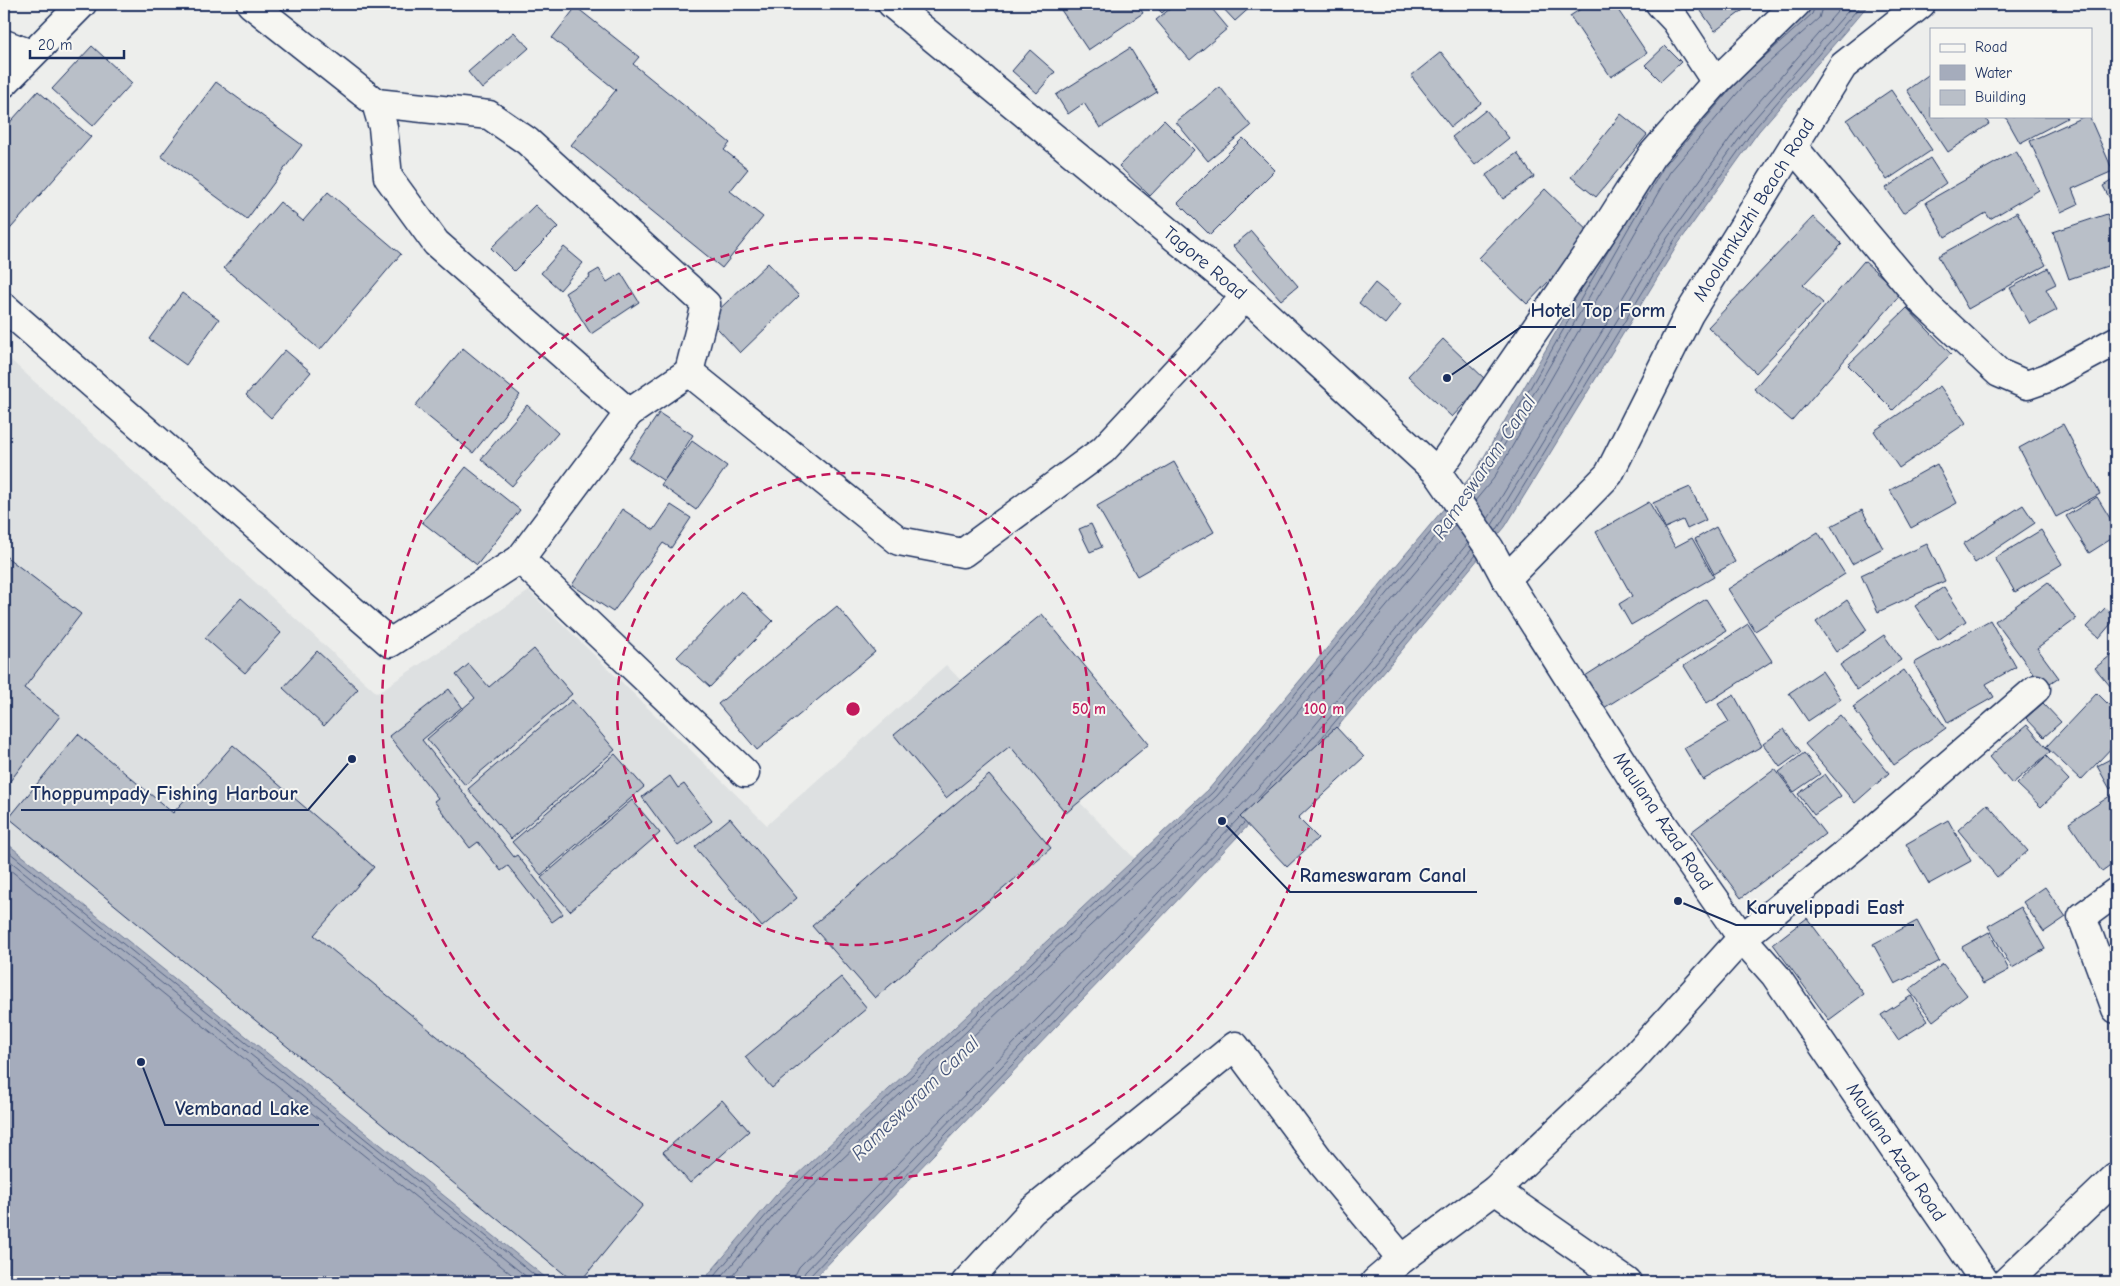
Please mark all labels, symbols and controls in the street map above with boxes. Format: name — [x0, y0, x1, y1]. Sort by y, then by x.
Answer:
scale bar — [30, 28, 124, 60]
legend — [1930, 28, 2092, 118]
text: 20 m — [38, 36, 72, 54]
text: Road — [1975, 38, 2007, 56]
text: Water — [1975, 64, 2012, 82]
text: Building — [1975, 88, 2026, 106]
street label: Moolamkuzhi Beach Road — [1689, 114, 1819, 306]
street label: Tagore Road — [1159, 222, 1251, 304]
callout: Hotel Top Form — [1521, 292, 1676, 327]
text: Hotel Top Form — [1531, 299, 1665, 322]
water label: Rameswaram Canal — [1427, 390, 1541, 543]
centre of rings — [844, 700, 862, 718]
text: 50 m — [1072, 700, 1106, 718]
text: 100 m — [1304, 700, 1344, 718]
street label: Maulana Azad Road — [1609, 748, 1717, 894]
callout: Thoppumpady Fishing Harbour — [21, 775, 308, 810]
text: Thoppumpady Fishing Harbour — [31, 782, 297, 805]
callout: Rameswaram Canal — [1290, 857, 1477, 892]
text: Rameswaram Canal — [1299, 864, 1467, 887]
callout: Karuvelippadi East — [1736, 890, 1914, 925]
text: Karuvelippadi East — [1746, 896, 1904, 919]
water label: Rameswaram Canal — [846, 1031, 984, 1165]
street label: Maulana Azad Road — [1842, 1079, 1950, 1225]
callout: Vembanad Lake — [165, 1090, 319, 1125]
text: Vembanad Lake — [175, 1097, 309, 1120]

